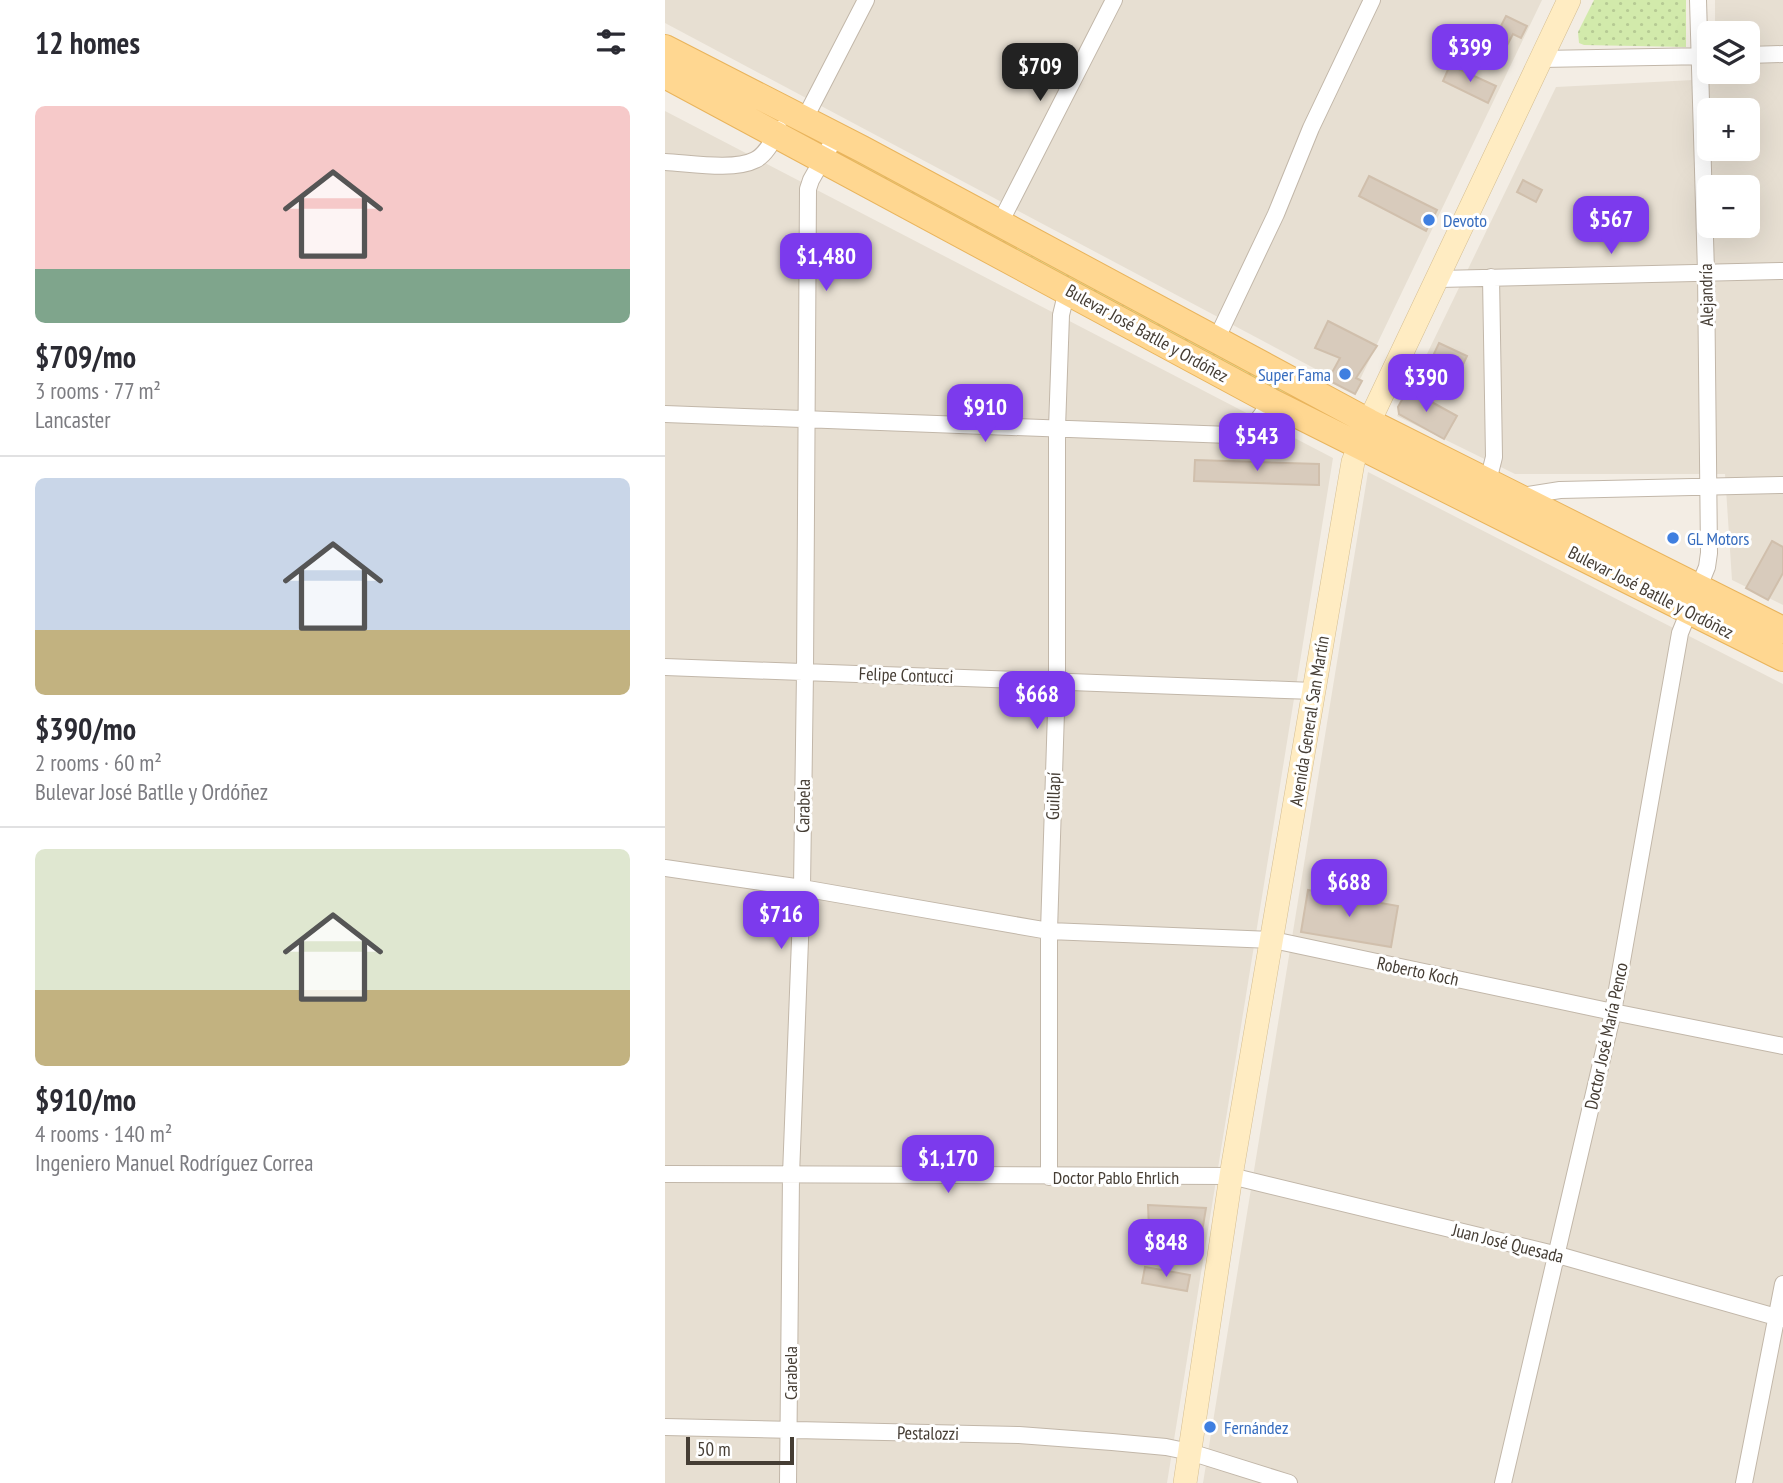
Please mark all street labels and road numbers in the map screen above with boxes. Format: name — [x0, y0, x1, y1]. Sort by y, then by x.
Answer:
street label: Alejandría — [1694, 263, 1718, 327]
street label: Bulevar José Batlle y Ordóñez — [1062, 279, 1232, 387]
street label: Bulevar José Batlle y Ordóñez — [1565, 540, 1737, 644]
street label: Avenida General San Martín — [1284, 634, 1334, 808]
street label: Felipe Contucci — [858, 662, 954, 688]
street label: Guillapí — [1041, 772, 1065, 820]
street label: Carabela — [791, 779, 815, 833]
street label: Roberto Koch — [1375, 951, 1461, 991]
street label: Doctor José María Penco — [1579, 960, 1633, 1112]
street label: Doctor Pablo Ehrlich — [1053, 1166, 1179, 1189]
street label: Juan José Quesada — [1449, 1218, 1566, 1268]
street label: Carabela — [779, 1346, 802, 1400]
street label: Pestalozzi — [897, 1421, 959, 1445]

